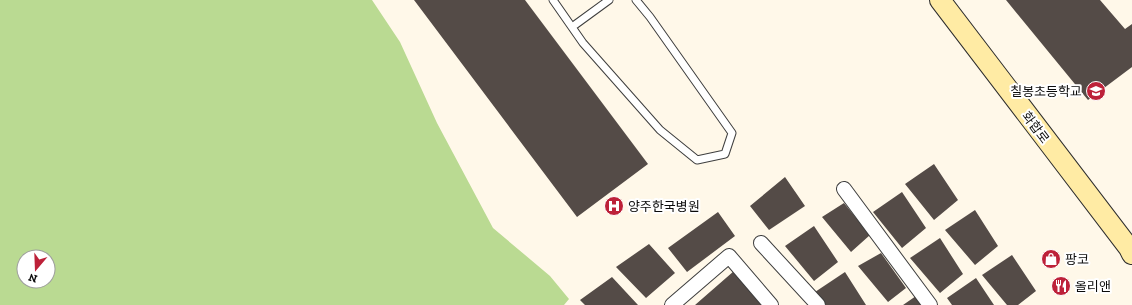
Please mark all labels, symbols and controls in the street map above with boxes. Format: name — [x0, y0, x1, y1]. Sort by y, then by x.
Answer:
school or university icon: 칠봉초등학교 — [1085, 80, 1107, 102]
place label: 칠봉초등학교 — [1010, 84, 1082, 99]
street label: 화합로 — [1019, 108, 1052, 146]
hospital icon: 양주한국병원 — [603, 195, 625, 217]
place label: 양주한국병원 — [628, 199, 700, 214]
shop icon: 팡코 — [1040, 248, 1062, 270]
north arrow — [16, 249, 56, 289]
place label: 팡코 — [1065, 252, 1089, 267]
text: N — [26, 270, 39, 285]
restaurant icon: 올리앤 — [1050, 275, 1072, 297]
place label: 올리앤 — [1075, 279, 1111, 294]

